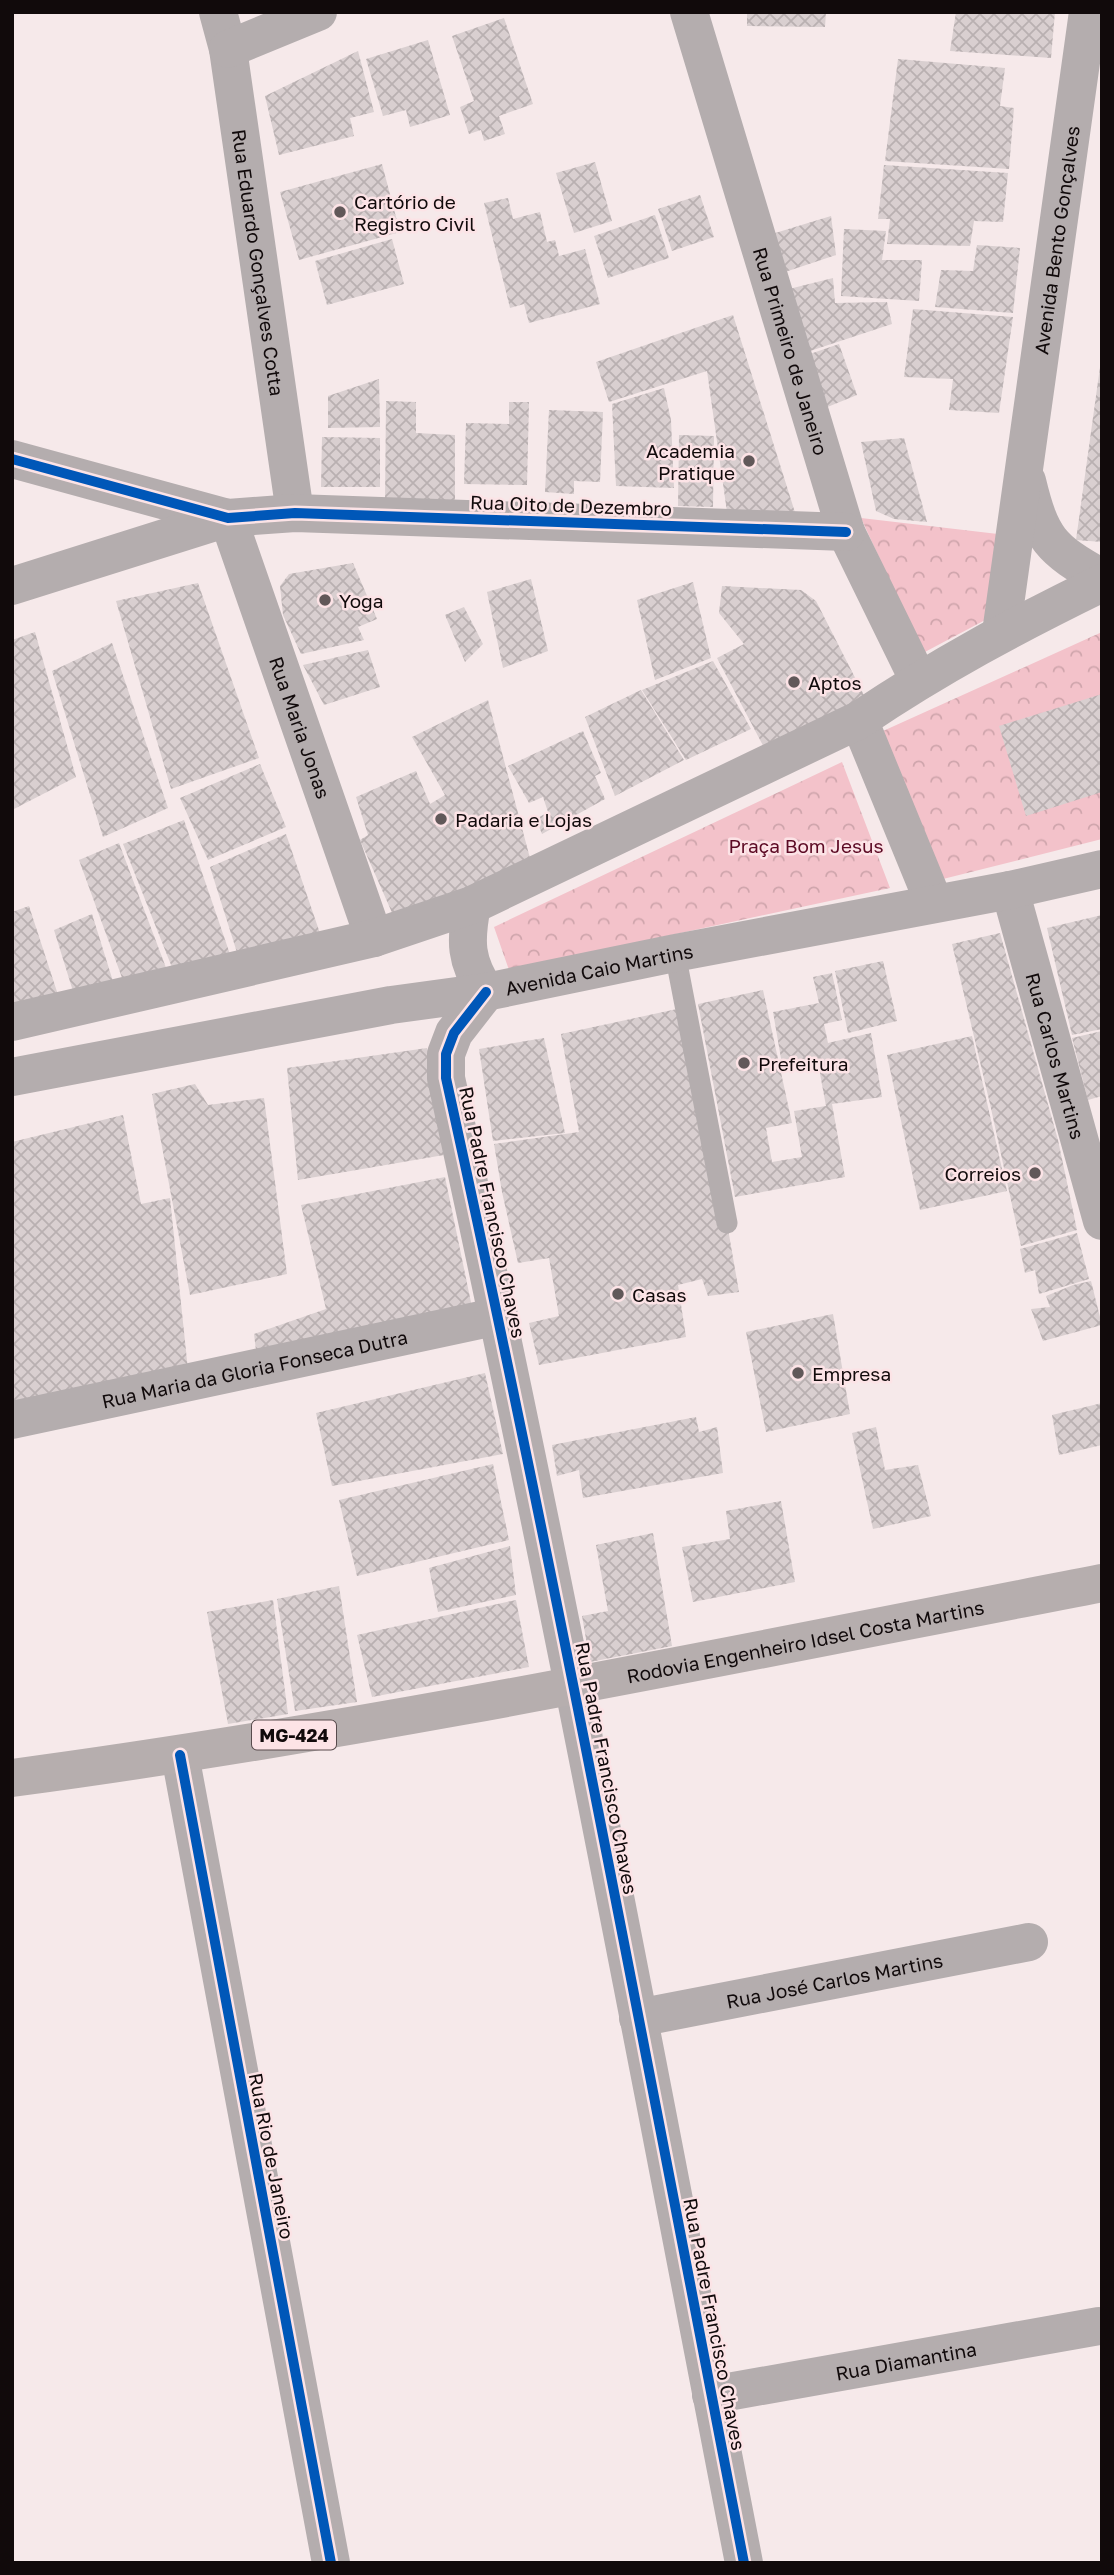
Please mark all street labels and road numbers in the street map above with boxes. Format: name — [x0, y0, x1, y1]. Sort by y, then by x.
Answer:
street label: Avenida Bento Gonçalves — [1029, 124, 1083, 356]
street label: Rua Eduardo Gonçalves Cotta — [228, 127, 289, 397]
street label: Rua Primeiro de Janeiro — [749, 244, 834, 458]
street label: Rua Oito de Dezembro — [470, 490, 672, 520]
street label: Rua Maria Jonas — [265, 653, 336, 801]
street label: Avenida Caio Martins — [503, 938, 695, 999]
street label: Rua Carlos Martins — [1022, 970, 1090, 1142]
street label: Rua Padre Francisco Chaves — [455, 1084, 531, 1340]
street label: Rua Maria da Gloria Fonseca Dutra — [99, 1324, 410, 1412]
street label: Rodovia Engenheiro Idsel Costa Martins — [625, 1595, 986, 1687]
street label: Rua Padre Francisco Chaves — [571, 1640, 643, 1896]
road number: MG-424 — [252, 1720, 336, 1750]
street label: Rua José Carlos Martins — [724, 1948, 944, 2012]
street label: Rua Rio de Janeiro — [245, 2071, 299, 2241]
street label: Rua Padre Francisco Chaves — [679, 2196, 751, 2452]
street label: Rua Diamantina — [834, 2336, 978, 2384]

